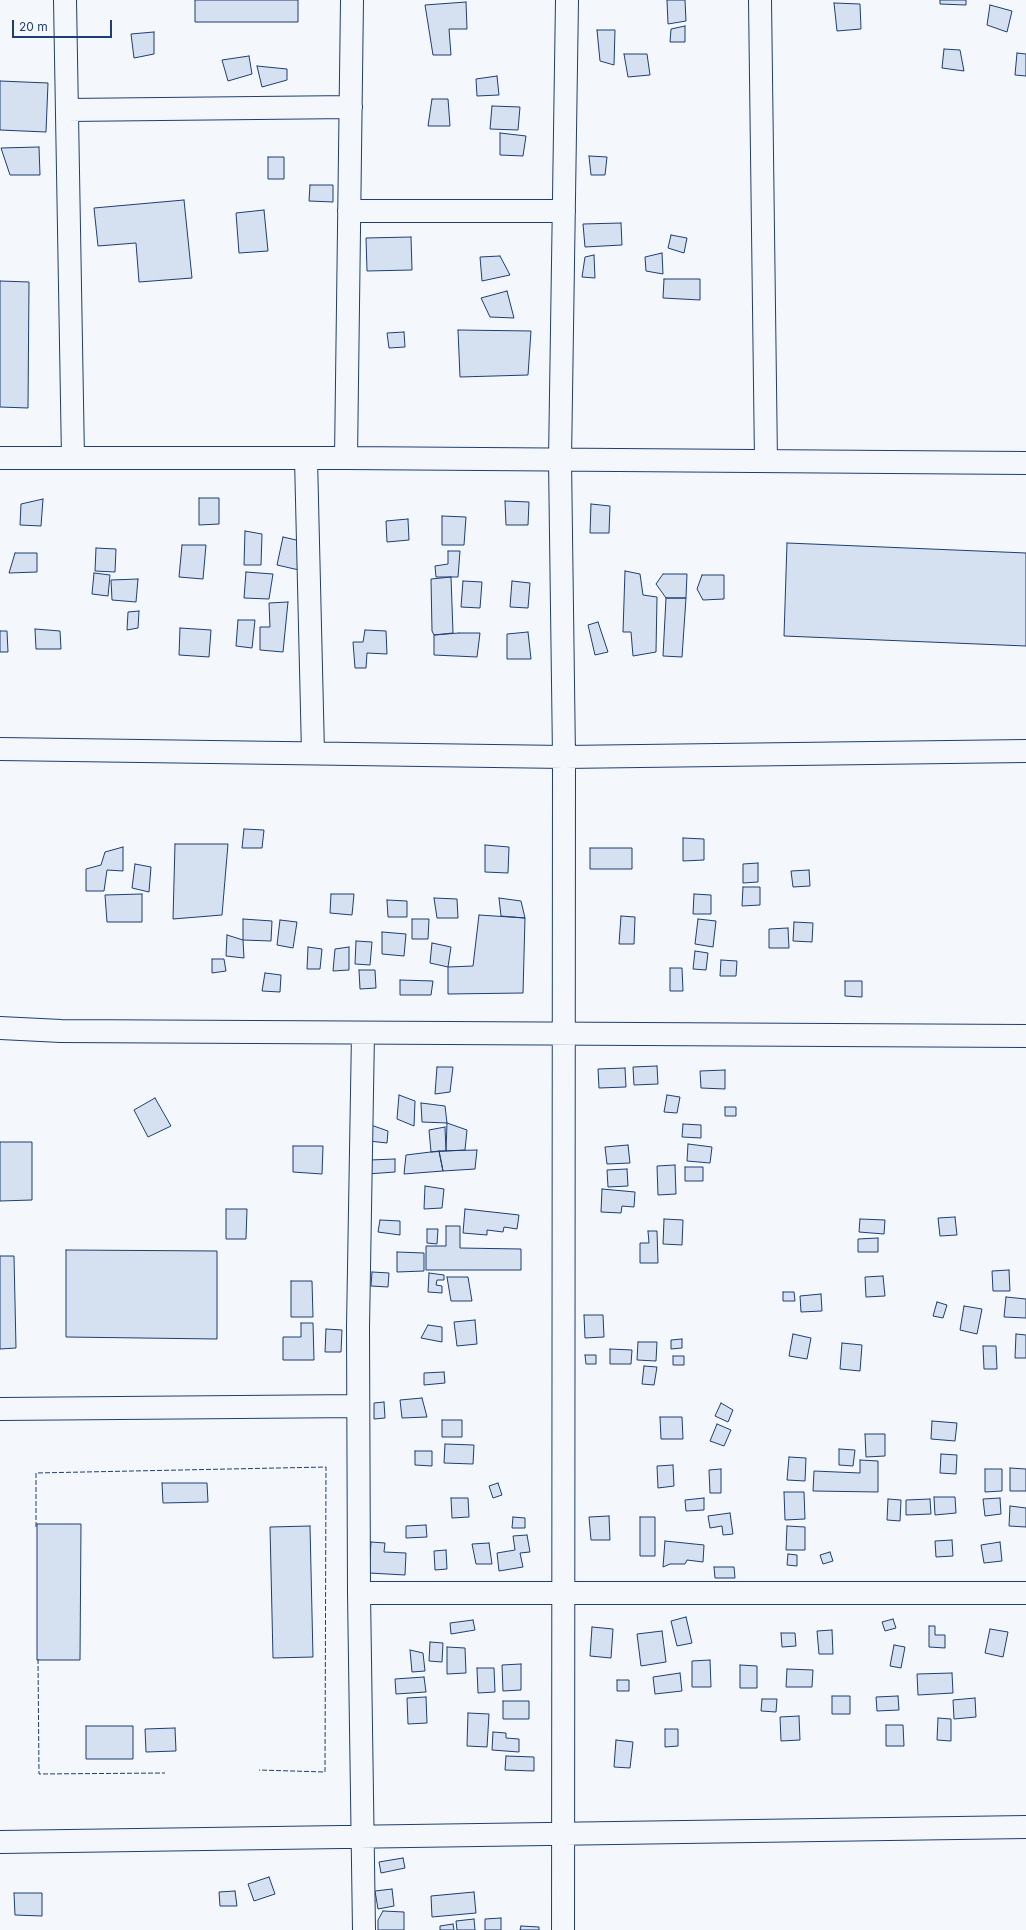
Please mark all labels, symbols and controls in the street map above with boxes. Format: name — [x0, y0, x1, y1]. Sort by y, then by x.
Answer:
scale bar — [14, 12, 114, 38]
text: 20 m — [19, 19, 48, 34]

